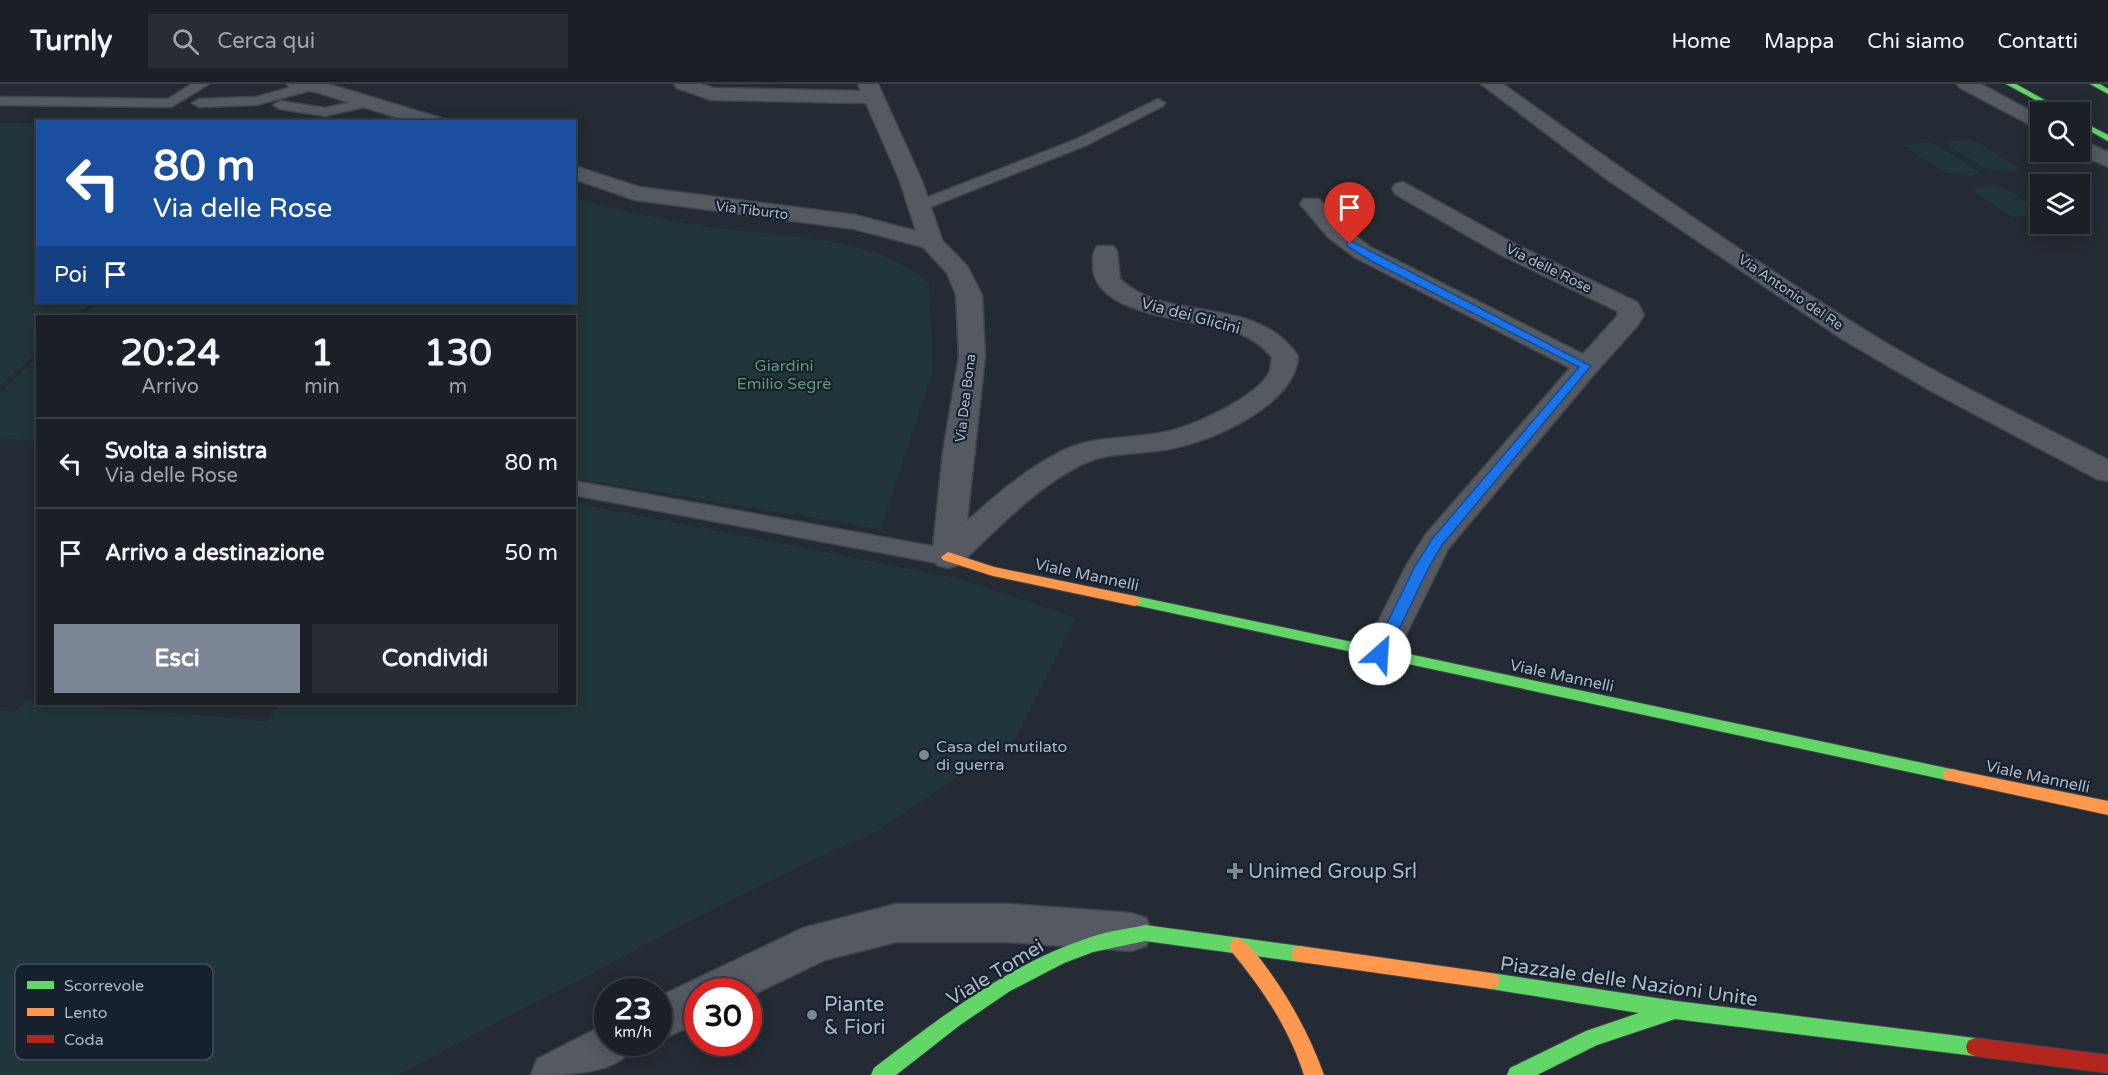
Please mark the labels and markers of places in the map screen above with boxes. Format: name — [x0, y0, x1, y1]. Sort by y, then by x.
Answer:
pin — [1324, 182, 1375, 244]
place label: Casa del mutilato di guerra — [936, 737, 1067, 775]
marker: Casa del mutilato di guerra — [917, 748, 931, 762]
place label: Unimed Group Srl — [1248, 860, 1417, 884]
marker: Unimed Group Srl — [1226, 862, 1244, 880]
place label: Piante & Fiori — [824, 993, 886, 1040]
marker: Piante & Fiori — [805, 1008, 819, 1022]

